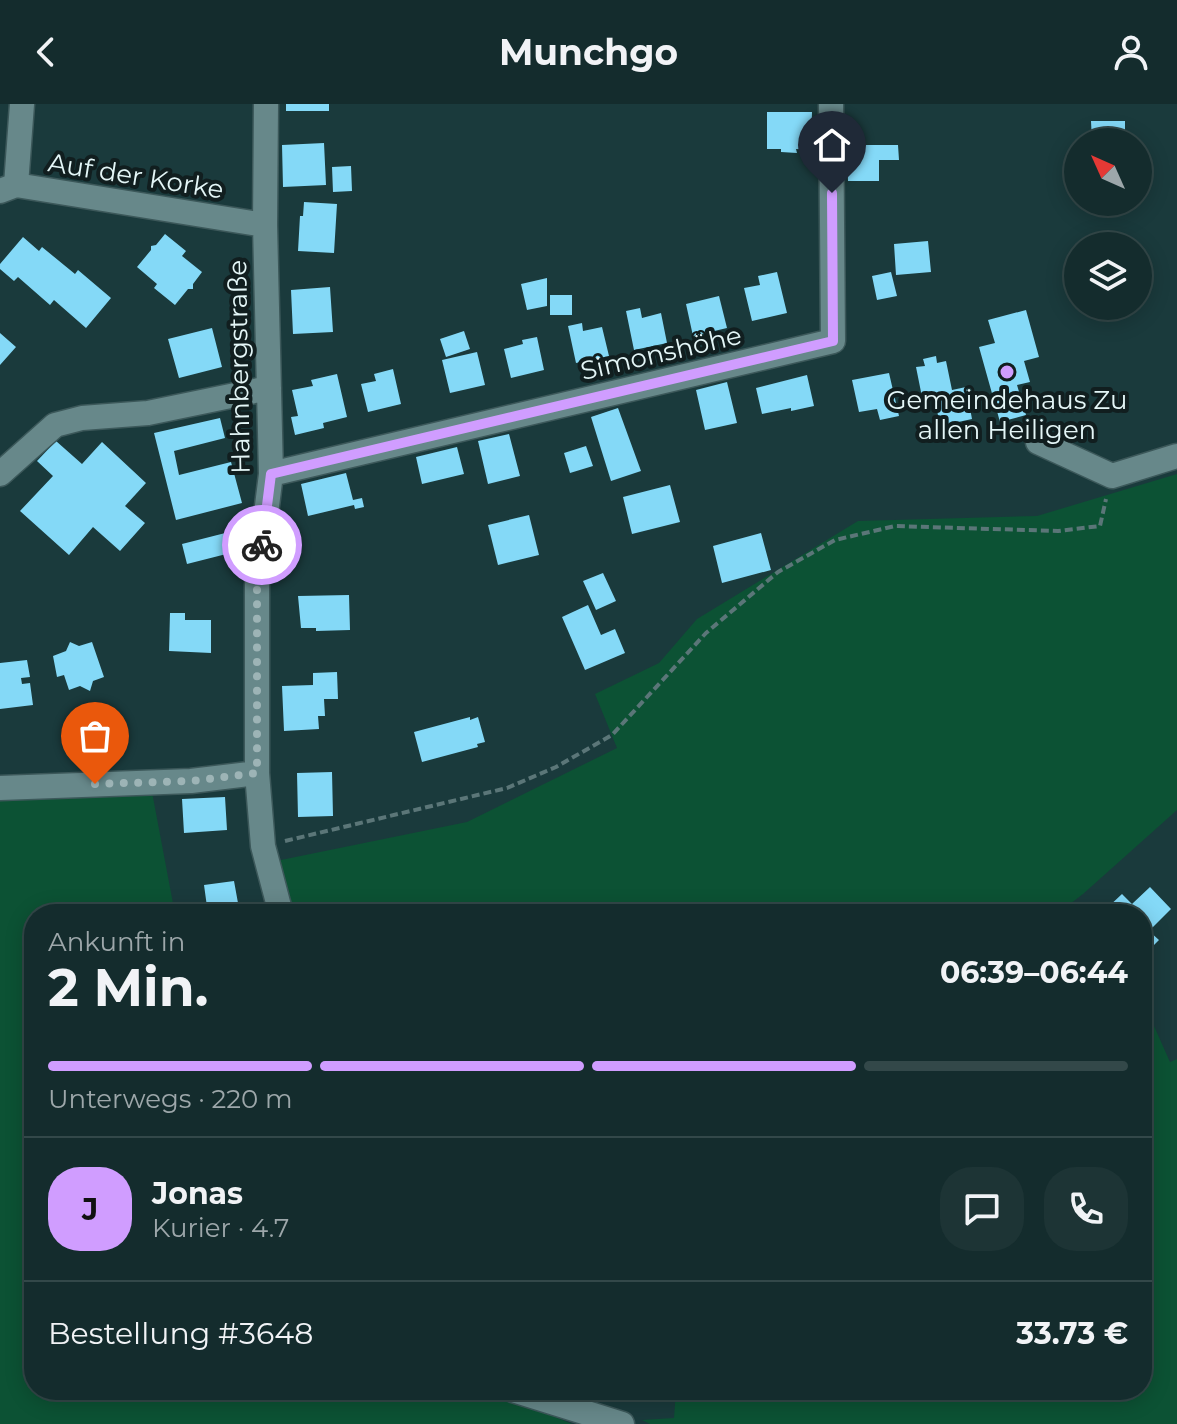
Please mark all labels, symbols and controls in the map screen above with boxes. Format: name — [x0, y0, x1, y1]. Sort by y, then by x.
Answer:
icon: back — [24, 30, 68, 74]
text: Munchgo — [499, 30, 678, 74]
icon: person — [1109, 30, 1153, 74]
pin — [798, 111, 866, 193]
icon: home — [810, 123, 854, 167]
north arrow — [1064, 128, 1152, 216]
map controls — [1064, 128, 1152, 320]
street label: Auf der Korke — [46, 146, 226, 206]
button: layers — [1064, 232, 1152, 320]
street label: Hahnbergstraße — [221, 260, 257, 474]
street label: Simonshöhe — [577, 319, 745, 387]
marker: Gemeindehaus Zu allen Heiligen — [998, 363, 1016, 381]
place label: Gemeindehaus Zu allen Heiligen — [886, 384, 1128, 446]
courier — [222, 505, 302, 585]
icon: bike — [240, 523, 284, 567]
pin — [61, 702, 129, 784]
icon: bag — [73, 714, 117, 758]
text: Ankunft in — [48, 926, 185, 958]
text: 06:39–06:44 — [940, 954, 1128, 991]
text: 2 Min. — [48, 956, 208, 1019]
text: Unterwegs · 220 m — [48, 1083, 293, 1115]
button: chat — [940, 1167, 1024, 1251]
button: phone — [1044, 1167, 1128, 1251]
text: Jonas — [152, 1175, 243, 1212]
text: J — [82, 1191, 98, 1228]
text: Kurier · 4.7 — [152, 1212, 289, 1244]
text: Bestellung #3648 — [48, 1315, 313, 1352]
text: 33.73 € — [1016, 1315, 1128, 1352]

